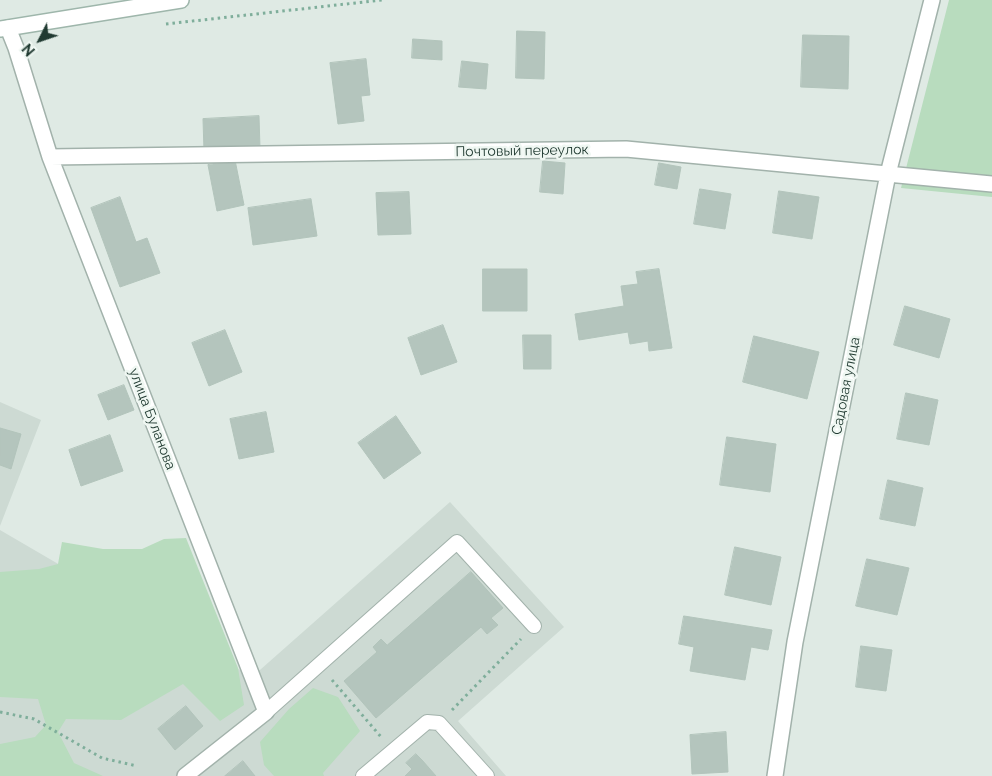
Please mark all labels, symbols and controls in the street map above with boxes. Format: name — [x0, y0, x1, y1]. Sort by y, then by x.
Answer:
north arrow — [15, 15, 65, 65]
text: N — [19, 41, 38, 59]
street label: Почтовый переулок — [455, 141, 589, 161]
street label: Садовая улица — [828, 336, 864, 436]
street label: улица Буланова — [125, 366, 179, 472]

